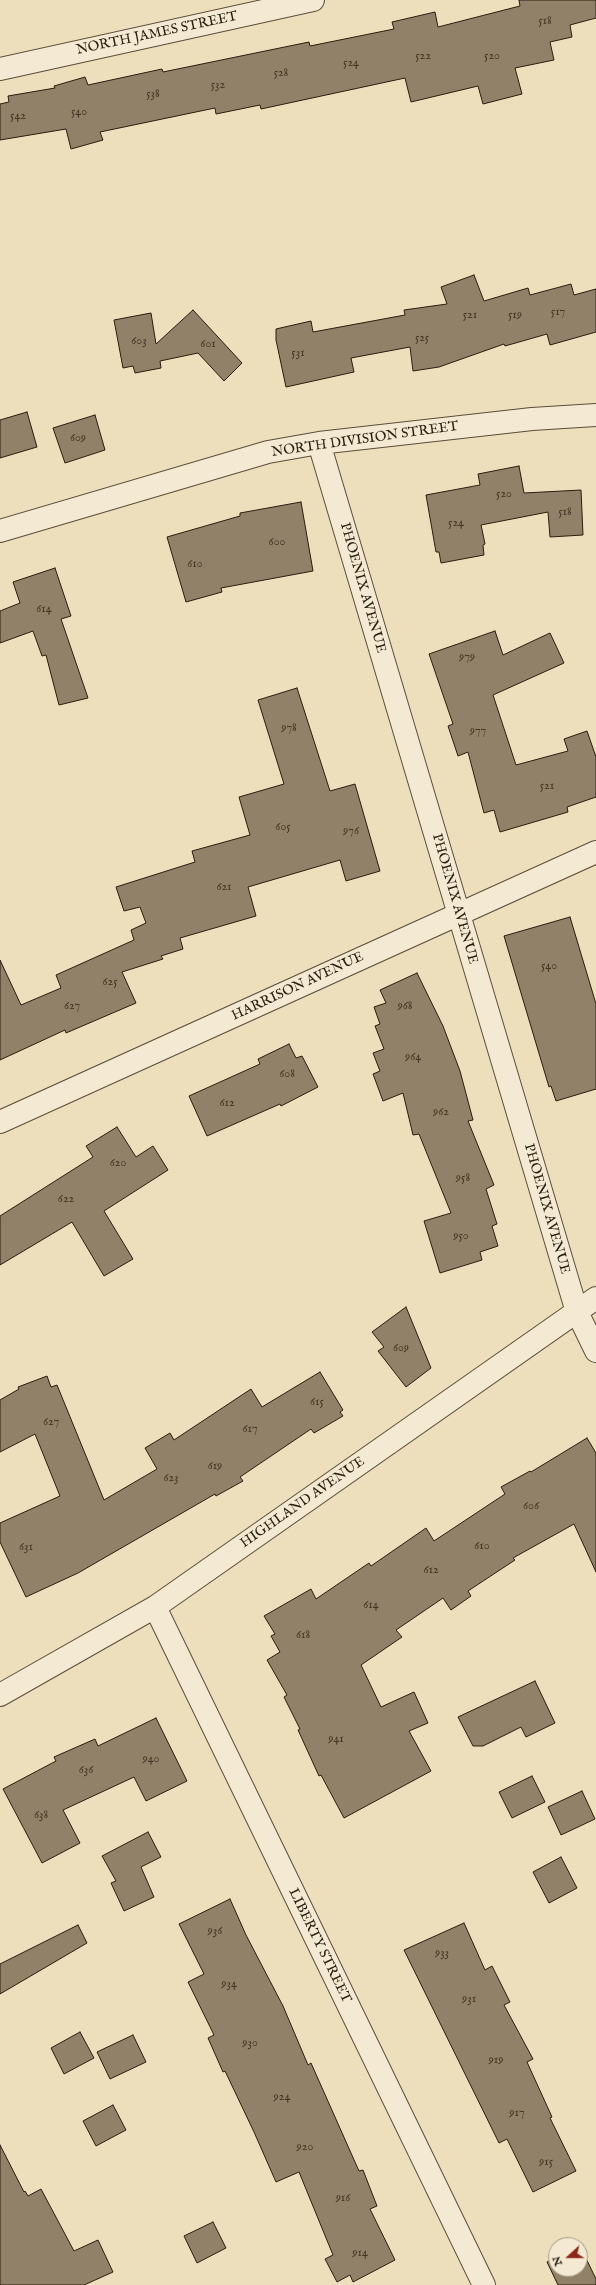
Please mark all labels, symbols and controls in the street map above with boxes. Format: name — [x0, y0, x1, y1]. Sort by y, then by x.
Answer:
street label: NORTH JAMES STREET — [75, 9, 239, 59]
house number: 518 — [538, 15, 552, 29]
house number: 522 — [415, 50, 431, 64]
house number: 520 — [484, 50, 500, 64]
house number: 524 — [343, 57, 359, 71]
house number: 528 — [274, 67, 288, 81]
house number: 532 — [211, 79, 225, 93]
house number: 538 — [146, 88, 160, 102]
house number: 540 — [71, 106, 87, 120]
house number: 542 — [10, 110, 26, 124]
house number: 517 — [551, 306, 565, 320]
house number: 521 — [463, 309, 477, 323]
house number: 519 — [508, 309, 522, 323]
house number: 525 — [415, 332, 429, 346]
house number: 603 — [131, 335, 147, 349]
house number: 601 — [200, 338, 216, 352]
house number: 531 — [291, 347, 305, 361]
street label: NORTH DIVISION STREET — [271, 419, 459, 461]
house number: 609 — [70, 432, 86, 446]
house number: 520 — [496, 488, 512, 502]
house number: 518 — [558, 506, 572, 520]
house number: 524 — [448, 517, 464, 531]
street label: PHOENIX AVENUE — [335, 521, 389, 655]
house number: 600 — [269, 536, 285, 550]
house number: 610 — [187, 558, 203, 572]
house number: 614 — [36, 603, 52, 617]
house number: 979 — [459, 651, 475, 665]
house number: 978 — [281, 722, 297, 736]
house number: 977 — [470, 725, 486, 739]
house number: 521 — [540, 780, 554, 794]
house number: 605 — [275, 821, 291, 835]
house number: 976 — [343, 825, 359, 839]
street label: PHOENIX AVENUE — [427, 832, 481, 966]
house number: 621 — [216, 881, 232, 895]
street label: HARRISON AVENUE — [229, 949, 367, 1025]
house number: 540 — [541, 960, 557, 974]
house number: 625 — [102, 976, 118, 990]
house number: 627 — [64, 1000, 80, 1014]
house number: 968 — [397, 1000, 413, 1014]
house number: 964 — [405, 1051, 421, 1065]
house number: 608 — [279, 1068, 295, 1082]
house number: 612 — [219, 1097, 235, 1111]
house number: 962 — [433, 1106, 449, 1120]
street label: PHOENIX AVENUE — [519, 1142, 573, 1276]
house number: 620 — [110, 1157, 126, 1171]
house number: 958 — [456, 1172, 470, 1186]
house number: 622 — [58, 1193, 74, 1207]
house number: 950 — [453, 1230, 469, 1244]
house number: 609 — [393, 1342, 409, 1356]
house number: 615 — [310, 1396, 324, 1410]
house number: 627 — [43, 1416, 59, 1430]
house number: 617 — [242, 1423, 258, 1437]
street label: HIGHLAND AVENUE — [238, 1454, 368, 1552]
house number: 619 — [208, 1460, 222, 1474]
house number: 623 — [163, 1472, 179, 1486]
house number: 606 — [523, 1500, 539, 1514]
house number: 610 — [474, 1540, 490, 1554]
house number: 631 — [19, 1541, 33, 1555]
house number: 612 — [423, 1564, 439, 1578]
house number: 614 — [363, 1599, 379, 1613]
house number: 618 — [296, 1629, 310, 1643]
house number: 941 — [328, 1733, 344, 1747]
house number: 940 — [143, 1753, 159, 1767]
house number: 636 — [79, 1764, 93, 1778]
house number: 638 — [34, 1809, 48, 1823]
street label: LIBERTY STREET — [284, 1886, 354, 2006]
house number: 936 — [208, 1925, 222, 1939]
house number: 933 — [435, 1947, 449, 1961]
house number: 934 — [221, 1978, 237, 1992]
house number: 931 — [462, 1993, 476, 2007]
house number: 930 — [242, 2037, 258, 2051]
house number: 919 — [489, 2054, 503, 2068]
house number: 924 — [274, 2091, 290, 2105]
house number: 917 — [509, 2107, 525, 2121]
house number: 920 — [297, 2141, 313, 2155]
house number: 915 — [539, 2156, 553, 2170]
house number: 916 — [336, 2192, 350, 2206]
north arrow — [548, 2237, 588, 2277]
house number: 914 — [352, 2247, 368, 2261]
text: N — [549, 2254, 566, 2268]

